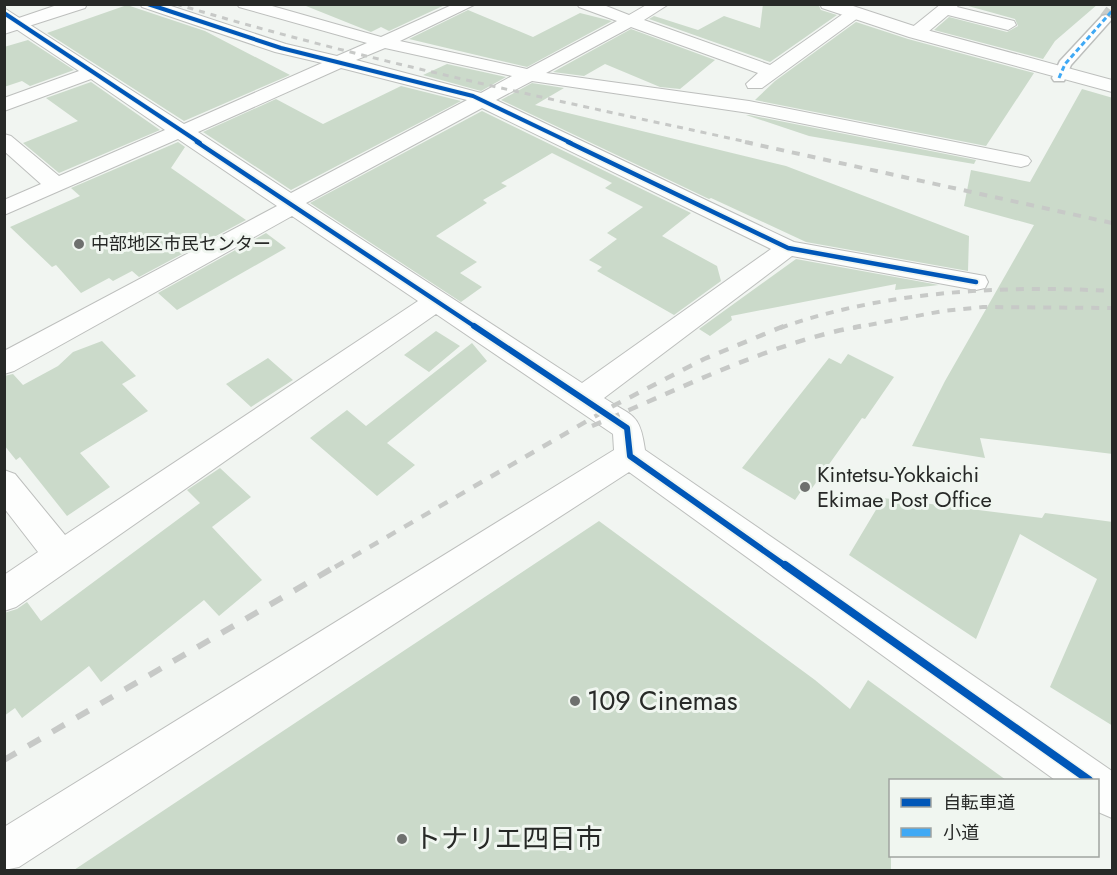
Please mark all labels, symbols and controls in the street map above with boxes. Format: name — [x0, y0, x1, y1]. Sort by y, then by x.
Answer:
place label: 中部地区市民センター — [91, 231, 271, 257]
marker: 中部地区市民センター — [72, 237, 86, 251]
place label: Kintetsu-Yokkaichi Ekimae Post Office — [817, 458, 992, 515]
marker: Kintetsu-Yokkaichi Ekimae Post Office — [798, 480, 812, 494]
place label: 109 Cinemas — [587, 681, 738, 720]
marker: 109 Cinemas — [568, 694, 582, 708]
legend — [889, 779, 1099, 857]
text: 自転車道 — [943, 790, 1015, 816]
place label: トナリエ四日市 — [414, 819, 603, 858]
text: 小道 — [943, 820, 979, 846]
marker: トナリエ四日市 — [395, 832, 409, 846]

